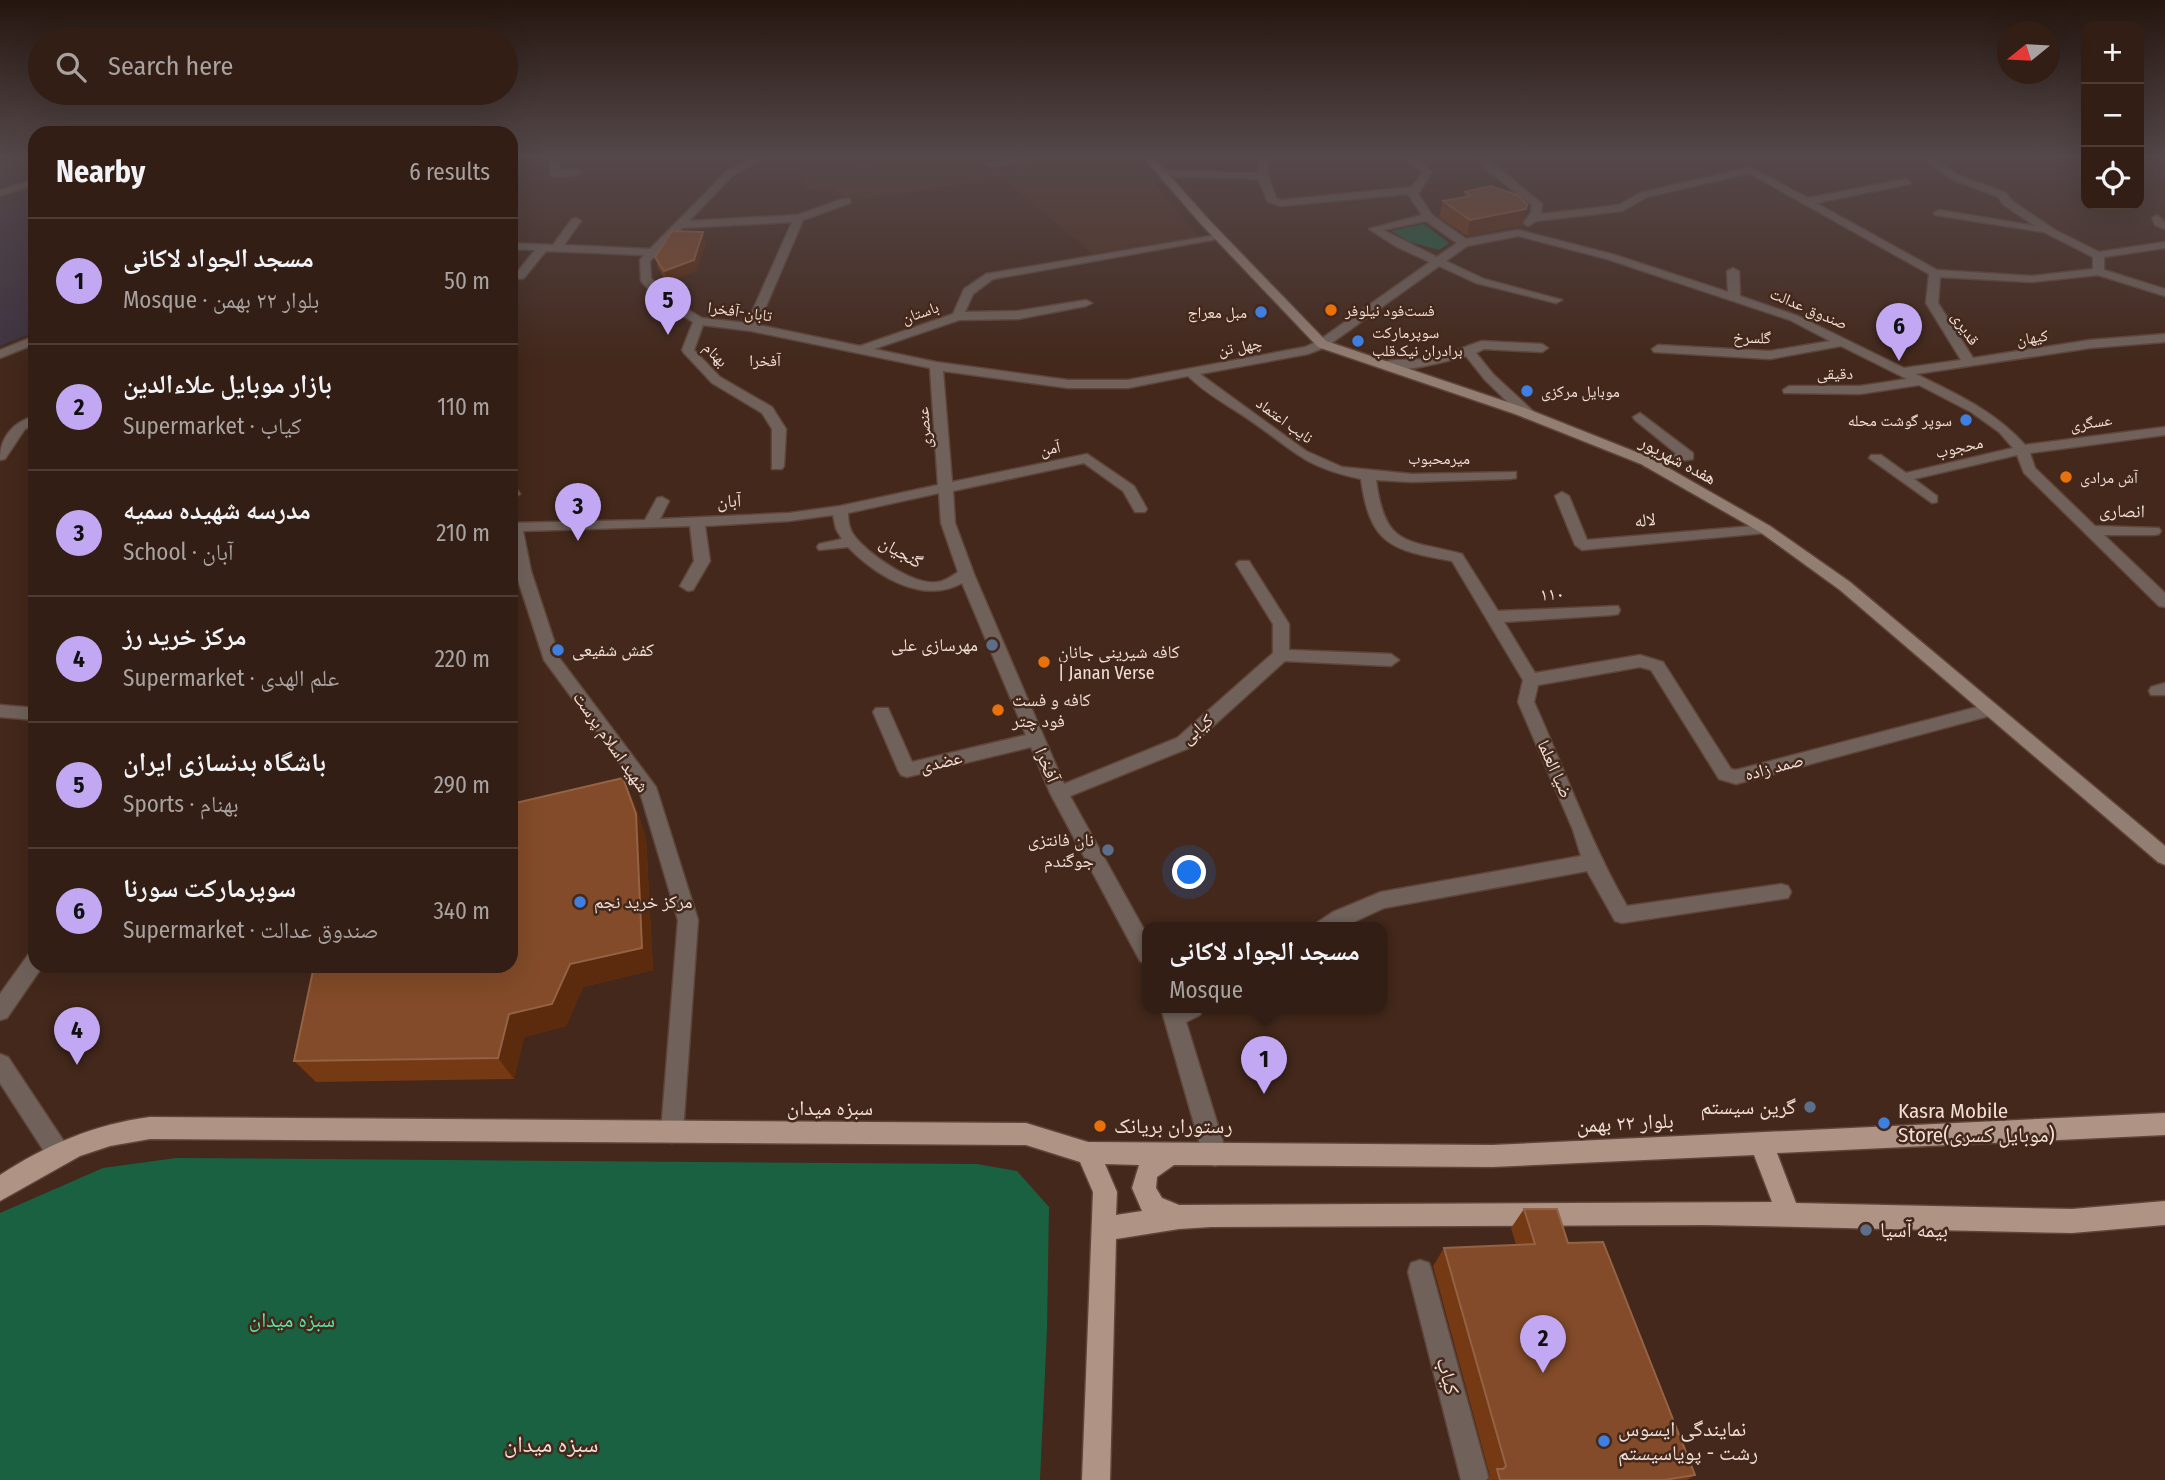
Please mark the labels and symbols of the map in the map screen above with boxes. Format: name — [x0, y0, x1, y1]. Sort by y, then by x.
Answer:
north arrow — [1997, 21, 2060, 84]
pin: 5 — [645, 277, 691, 335]
street label: صندوق عدالت — [1767, 284, 1850, 334]
street label: باستان — [899, 297, 942, 329]
street label: تابان-آفخرا — [706, 298, 774, 326]
place label: فست‌فود نیلوفر — [1344, 301, 1435, 320]
marker: فست‌فود نیلوفر — [1323, 302, 1339, 318]
place label: مبل معراج — [1187, 303, 1247, 323]
pin: 6 — [1876, 303, 1922, 361]
marker: مبل معراج — [1253, 304, 1269, 320]
street label: قدیری — [1947, 308, 1983, 349]
place label: سوپرمارکت برادران نیک‌قلب — [1372, 323, 1463, 361]
street label: کیهان — [2015, 326, 2050, 350]
street label: گلسرخ — [1733, 328, 1771, 348]
street label: چهل تن — [1217, 333, 1264, 361]
marker: سوپرمارکت برادران نیک‌قلب — [1350, 333, 1366, 349]
street label: بهنام — [699, 338, 732, 371]
district label: آفخرا — [749, 351, 782, 370]
street label: دقیقی — [1817, 364, 1853, 384]
place label: موبایل مرکزی — [1541, 382, 1620, 402]
marker: موبایل مرکزی — [1519, 383, 1535, 399]
street label: نایب اعتماد — [1253, 393, 1317, 447]
street label: عنصری — [913, 406, 937, 449]
street label: عسگری — [2069, 410, 2114, 436]
place label: سوپر گوشت محله — [1848, 411, 1952, 430]
marker: سوپر گوشت محله — [1958, 412, 1974, 428]
street label: هفده شهریور — [1635, 430, 1720, 489]
street label: محجوب — [1933, 433, 1985, 462]
street label: آمن — [1038, 437, 1063, 461]
street label: میرمحبوب — [1408, 449, 1470, 468]
place label: آش مرادی — [2080, 468, 2139, 488]
marker: آش مرادی — [2058, 469, 2074, 485]
pin: 3 — [555, 483, 601, 541]
street label: آبان — [716, 489, 742, 513]
street label: انصاری — [2099, 500, 2145, 522]
street label: لاله — [1633, 508, 1657, 532]
street label: گنجیان — [875, 531, 927, 573]
street label: ۱۱۰ — [1539, 582, 1565, 606]
place label: مهرسازی علی — [891, 634, 978, 656]
marker: مهرسازی علی — [984, 637, 1000, 653]
place label: کفش شفیعی — [572, 639, 655, 661]
place label: کافه شیرینی جانان | Janan Verse — [1058, 641, 1180, 684]
marker: کفش شفیعی — [550, 642, 566, 658]
marker: کافه شیرینی جانان | Janan Verse — [1036, 654, 1052, 670]
street label: شهید اسلام پرست — [567, 687, 654, 797]
place label: کافه و فست فود چتر — [1011, 689, 1091, 732]
marker: کافه و فست فود چتر — [990, 702, 1006, 718]
street label: کیابی — [1176, 709, 1218, 749]
street label: ضیا العلما — [1532, 736, 1578, 802]
street label: آفخرا — [1030, 744, 1064, 786]
street label: عضدی — [918, 746, 964, 778]
street label: صمد زاده — [1742, 749, 1806, 785]
place label: نان فانتزی جوگندم — [1028, 829, 1094, 873]
marker: نان فانتزی جوگندم — [1100, 842, 1116, 858]
your location — [1172, 855, 1206, 889]
place label: مرکز خرید نجم — [594, 891, 693, 914]
marker: مرکز خرید نجم — [572, 894, 588, 910]
pin: 4 — [54, 1007, 100, 1065]
pin: 1 — [1241, 1036, 1287, 1094]
place label: گرین سیستم — [1700, 1094, 1796, 1121]
street label: سبزه میدان — [787, 1095, 873, 1121]
place label: Kasra Mobile Store(موبایل کسری) — [1898, 1098, 2055, 1148]
marker: گرین سیستم — [1802, 1099, 1818, 1115]
street label: بلوار ۲۲ بهمن — [1576, 1107, 1674, 1139]
place label: رستوران بریانک — [1114, 1113, 1233, 1139]
marker: Kasra Mobile Store(موبایل کسری) — [1876, 1115, 1892, 1131]
marker: رستوران بریانک — [1092, 1118, 1108, 1134]
place label: بیمه آسیا — [1880, 1217, 1948, 1243]
marker: بیمه آسیا — [1858, 1222, 1874, 1238]
park label: سبزه میدان — [249, 1307, 335, 1333]
pin: 2 — [1520, 1315, 1566, 1373]
street label: کیاب — [1431, 1354, 1466, 1398]
place label: نمایندگی ایسوس رشت - پویاسیستم — [1618, 1416, 1758, 1467]
district label: سبزه میدان — [504, 1430, 598, 1458]
marker: نمایندگی ایسوس رشت - پویاسیستم — [1596, 1433, 1612, 1449]

